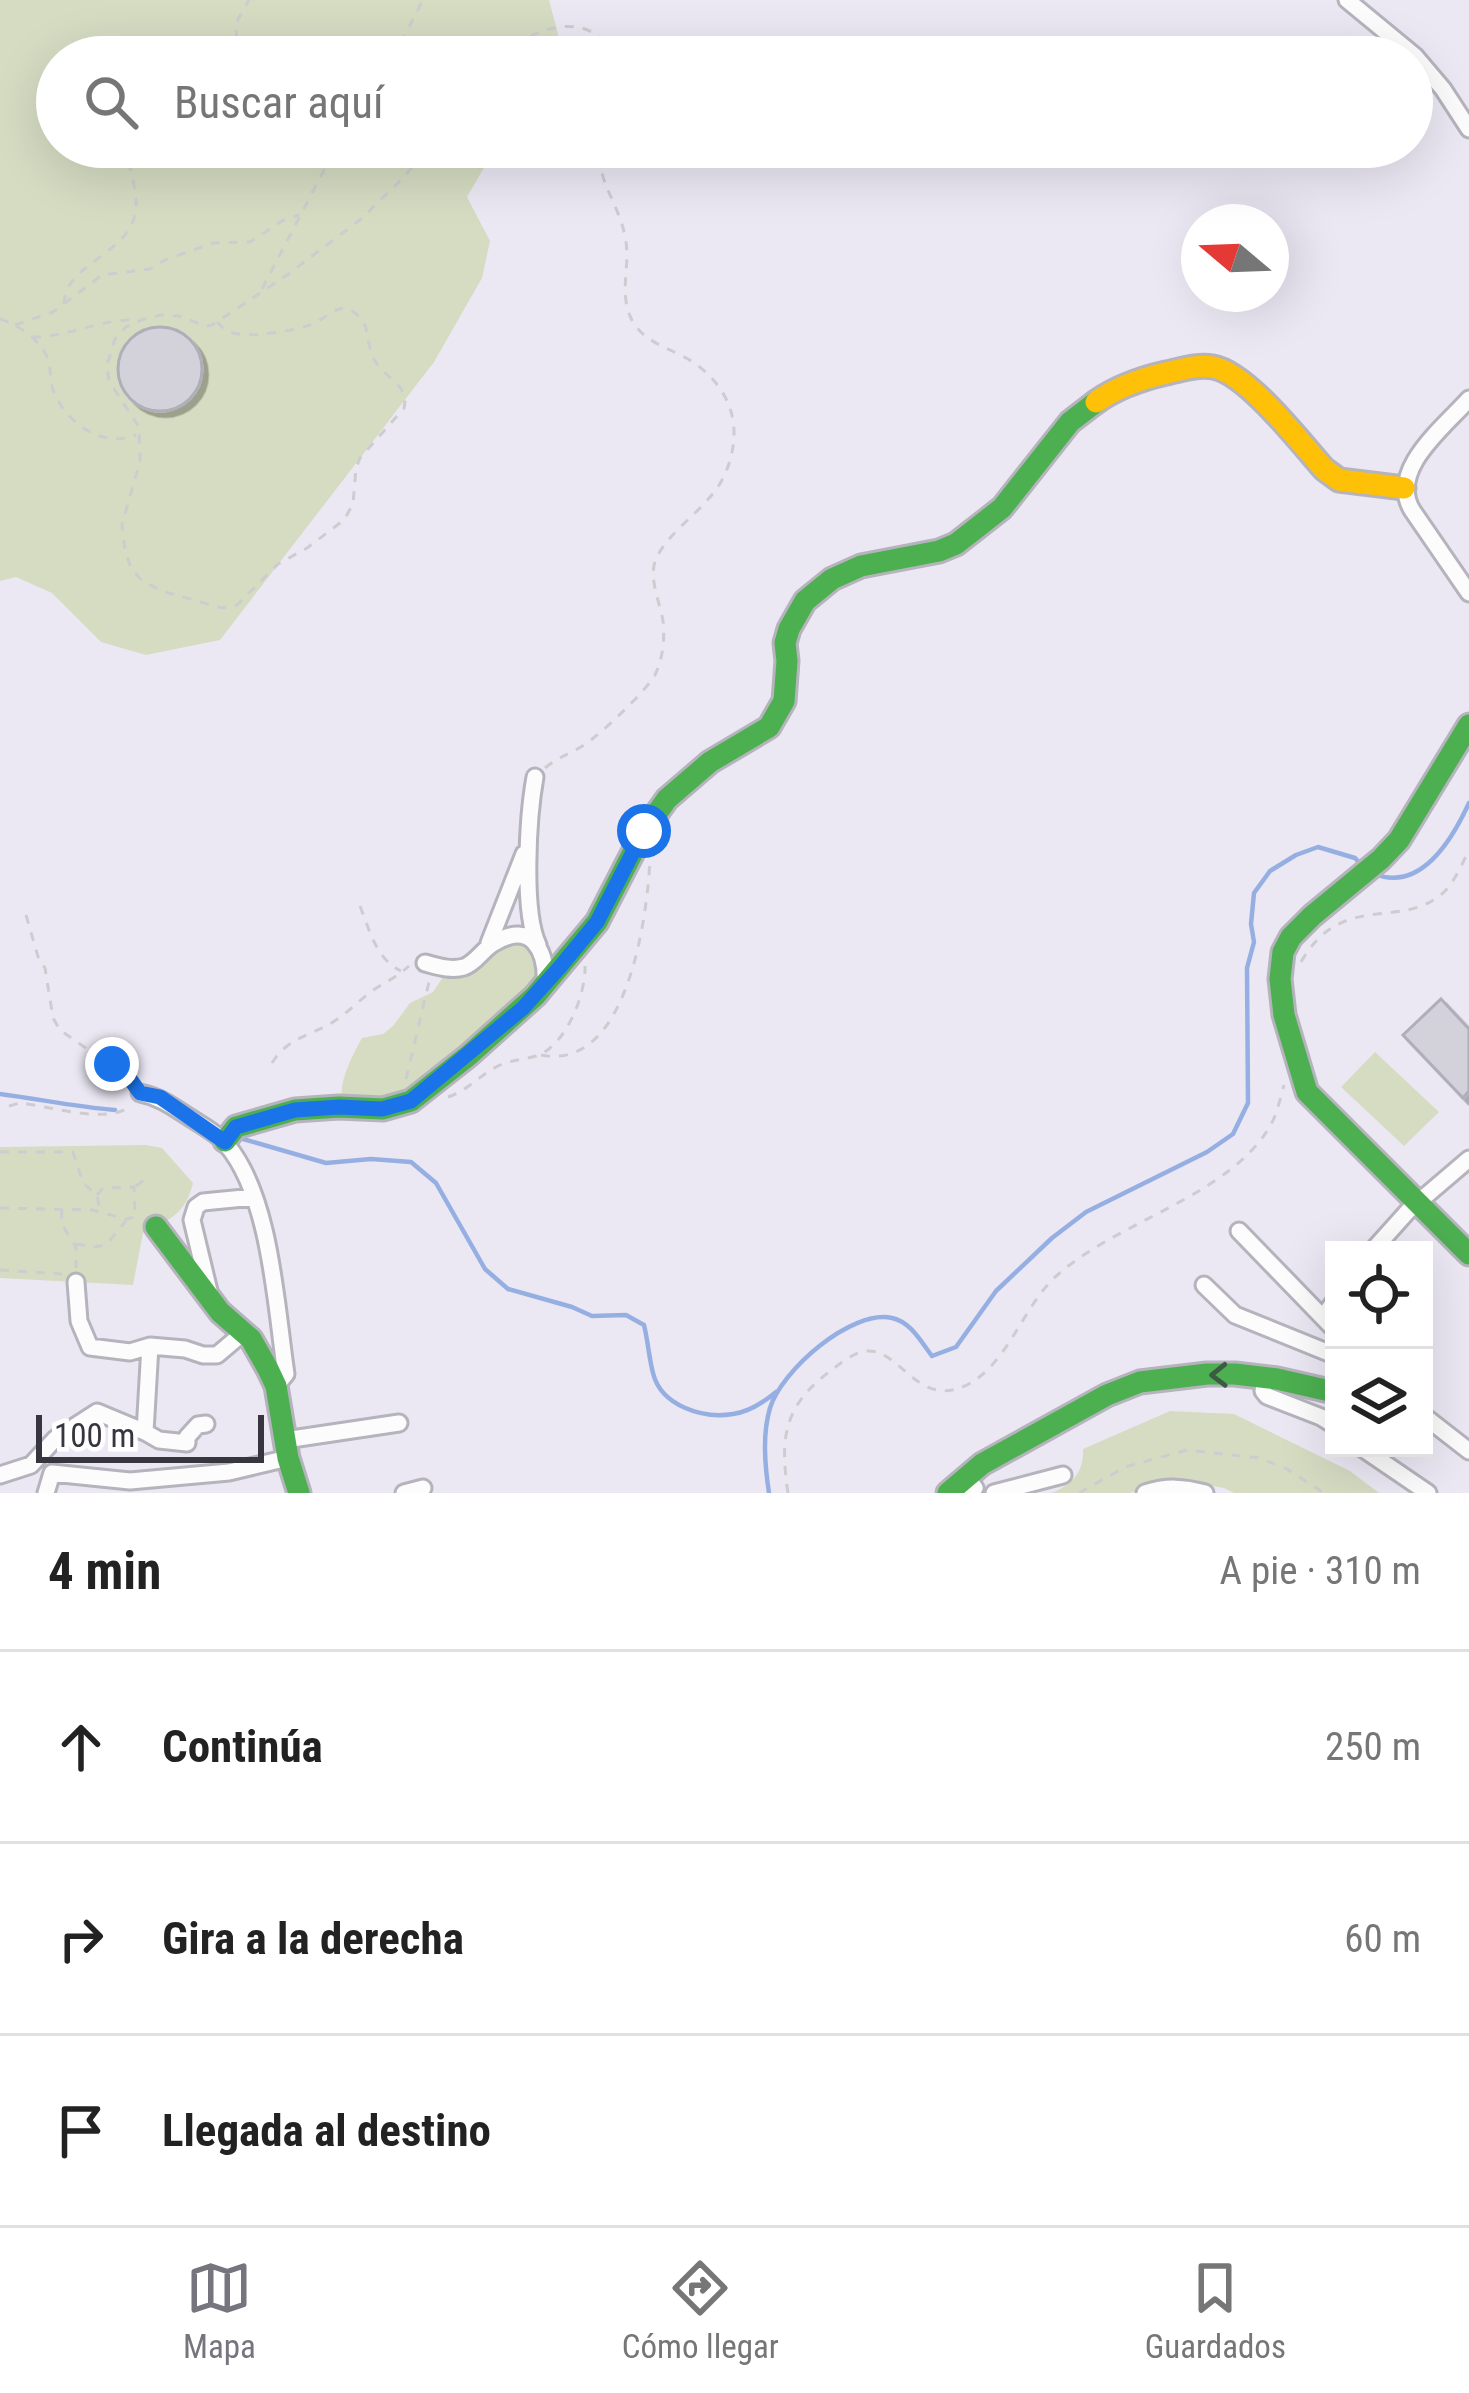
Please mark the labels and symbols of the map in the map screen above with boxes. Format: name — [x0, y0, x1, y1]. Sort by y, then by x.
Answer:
north arrow — [1181, 204, 1289, 312]
route start — [617, 804, 671, 858]
route end — [85, 1037, 139, 1091]
one-way arrow — [1209, 1361, 1228, 1387]
scale bar — [36, 1409, 264, 1462]

